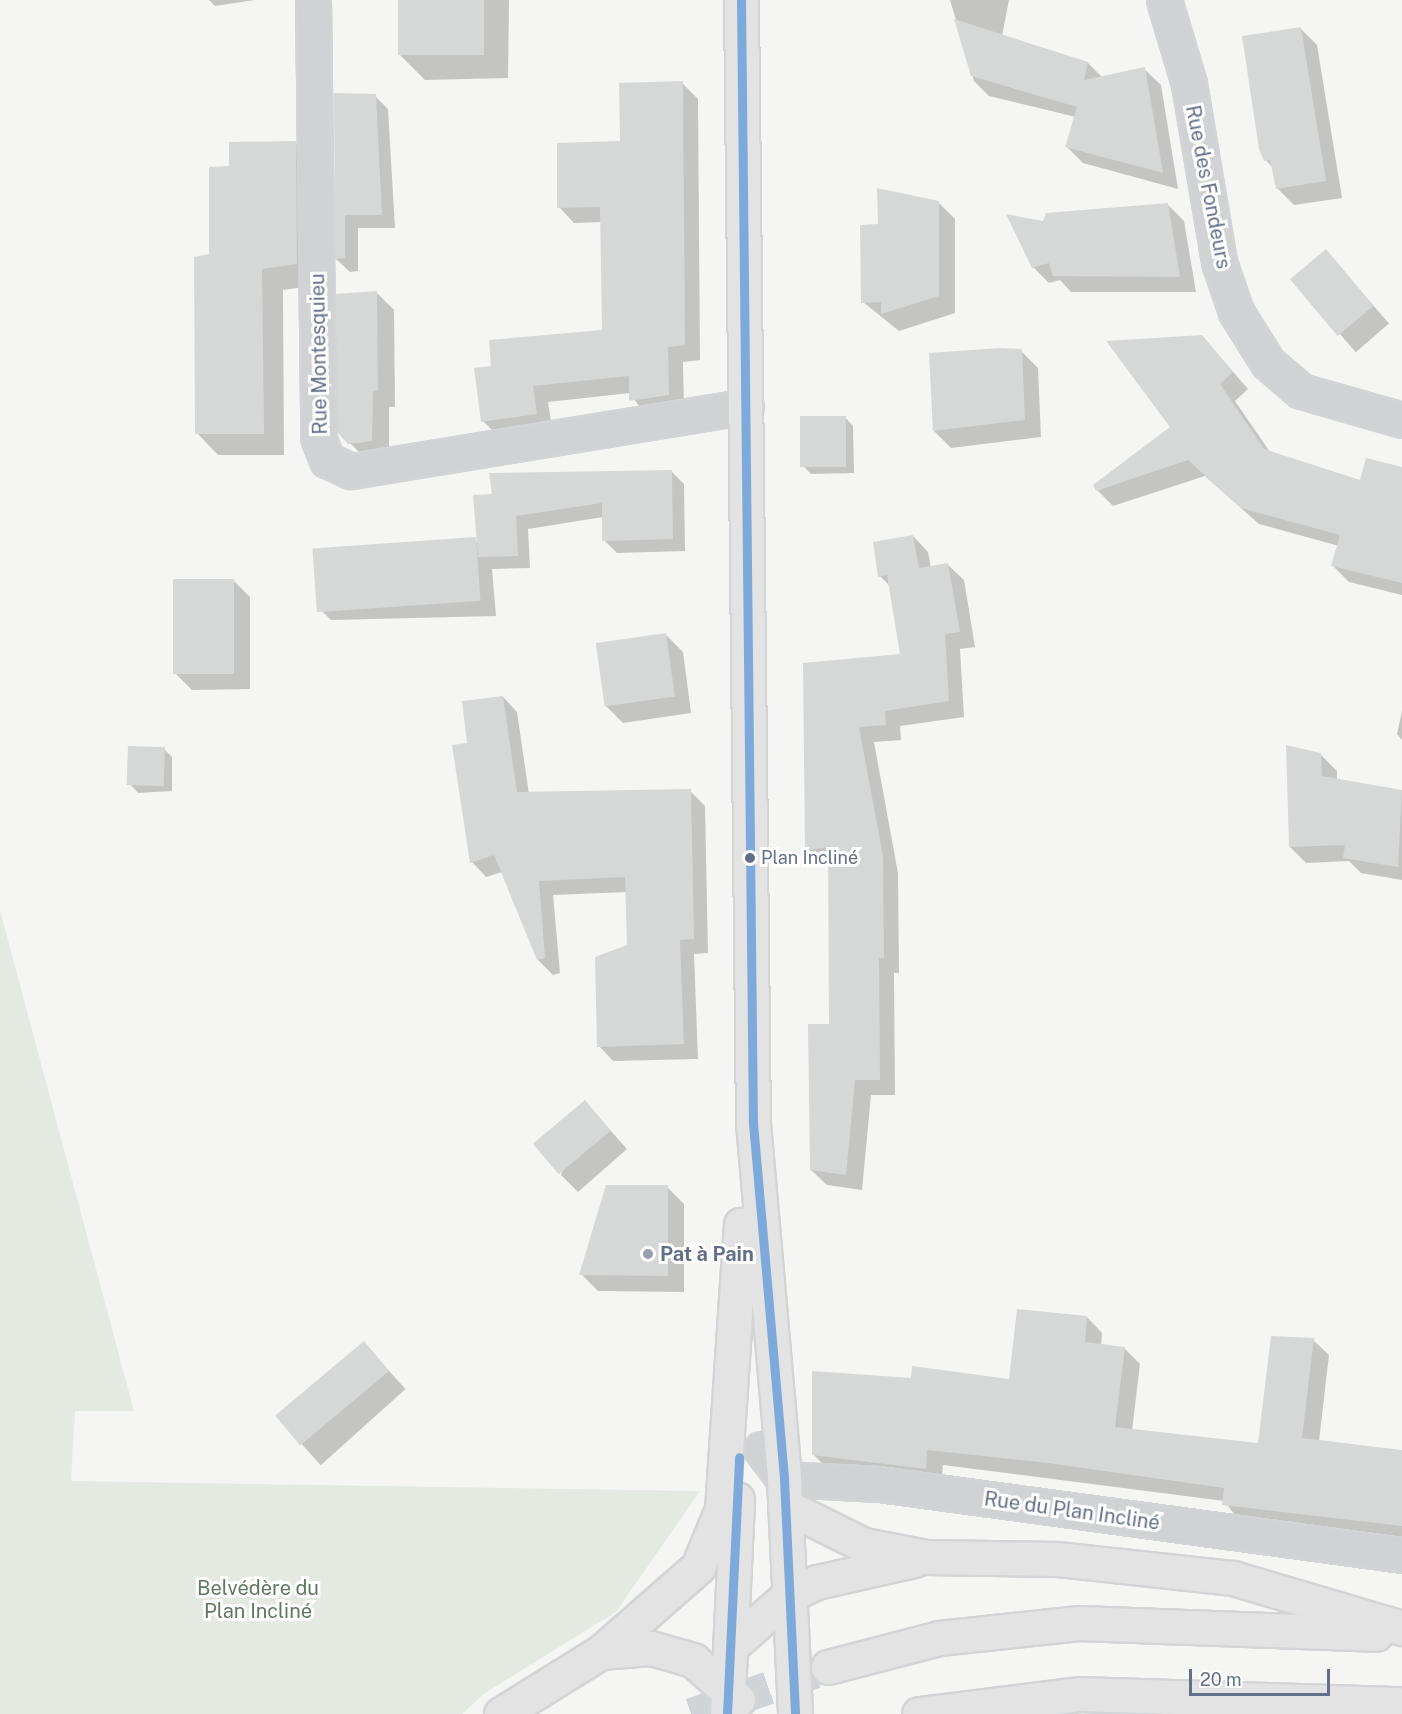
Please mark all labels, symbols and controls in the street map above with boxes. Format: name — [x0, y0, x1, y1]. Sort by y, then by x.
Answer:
street label: Rue des Fondeurs — [1180, 103, 1236, 271]
street label: Rue Montesquieu — [306, 273, 332, 435]
place label: Plan Incliné — [761, 847, 858, 869]
marker: Plan Incliné — [744, 852, 756, 864]
place label: Pat à Pain — [660, 1242, 754, 1266]
marker: Pat à Pain — [641, 1247, 655, 1261]
street label: Rue du Plan Incliné — [982, 1487, 1162, 1535]
park label: Belvédère du Plan Incliné — [197, 1576, 319, 1623]
scale bar — [1192, 1657, 1333, 1695]
text: 20 m — [1200, 1669, 1242, 1690]

